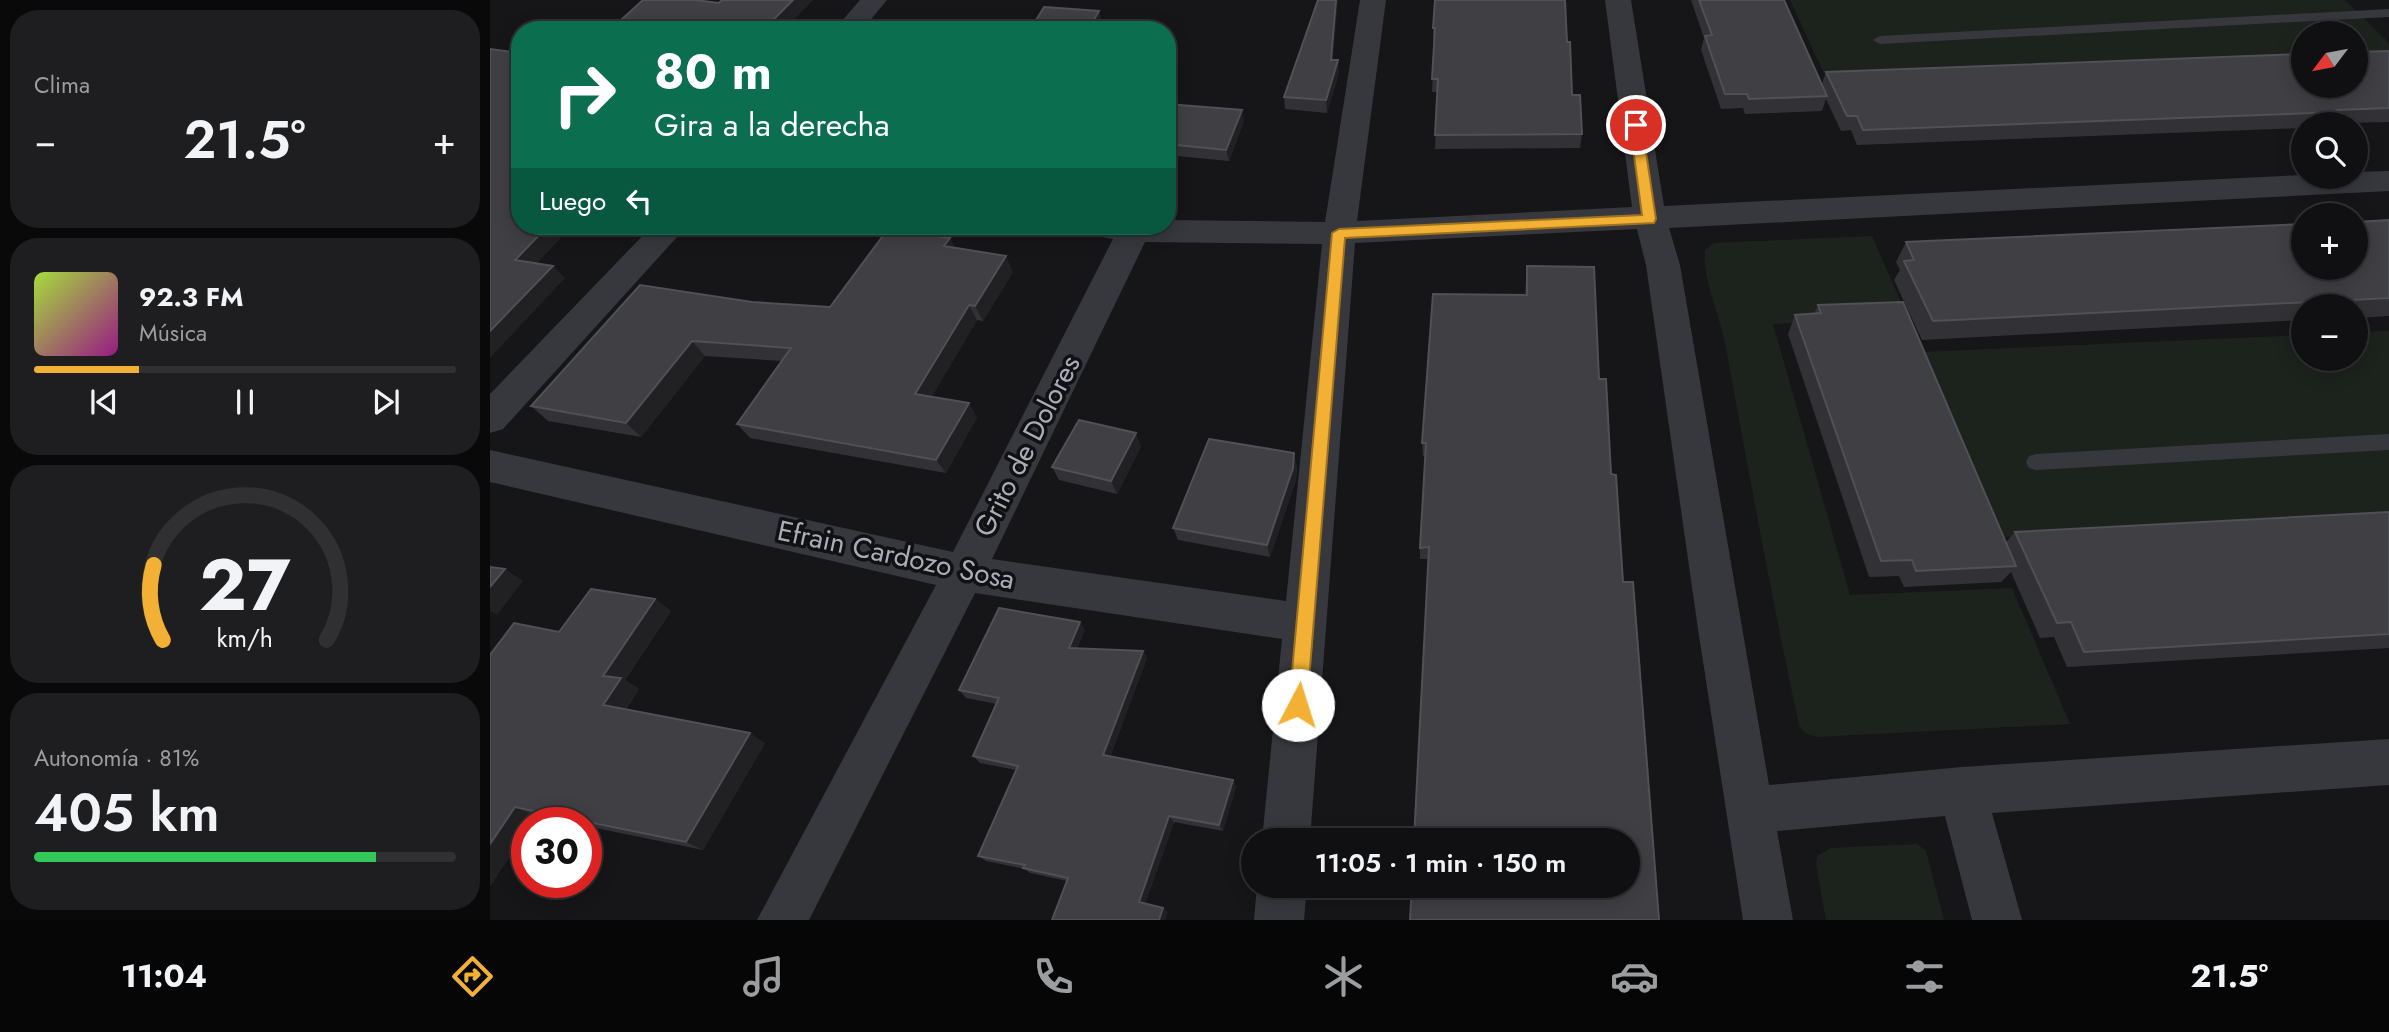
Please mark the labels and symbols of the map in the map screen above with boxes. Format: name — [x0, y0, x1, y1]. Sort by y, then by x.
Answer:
north arrow — [2291, 21, 2368, 98]
pin — [1606, 95, 1666, 155]
street label: Grito de Dolores — [964, 348, 1090, 544]
street label: Efrain Cardozo Sosa — [774, 510, 1018, 600]
position arrow — [1261, 668, 1335, 742]
speed limit sign: 30 — [511, 807, 602, 898]

